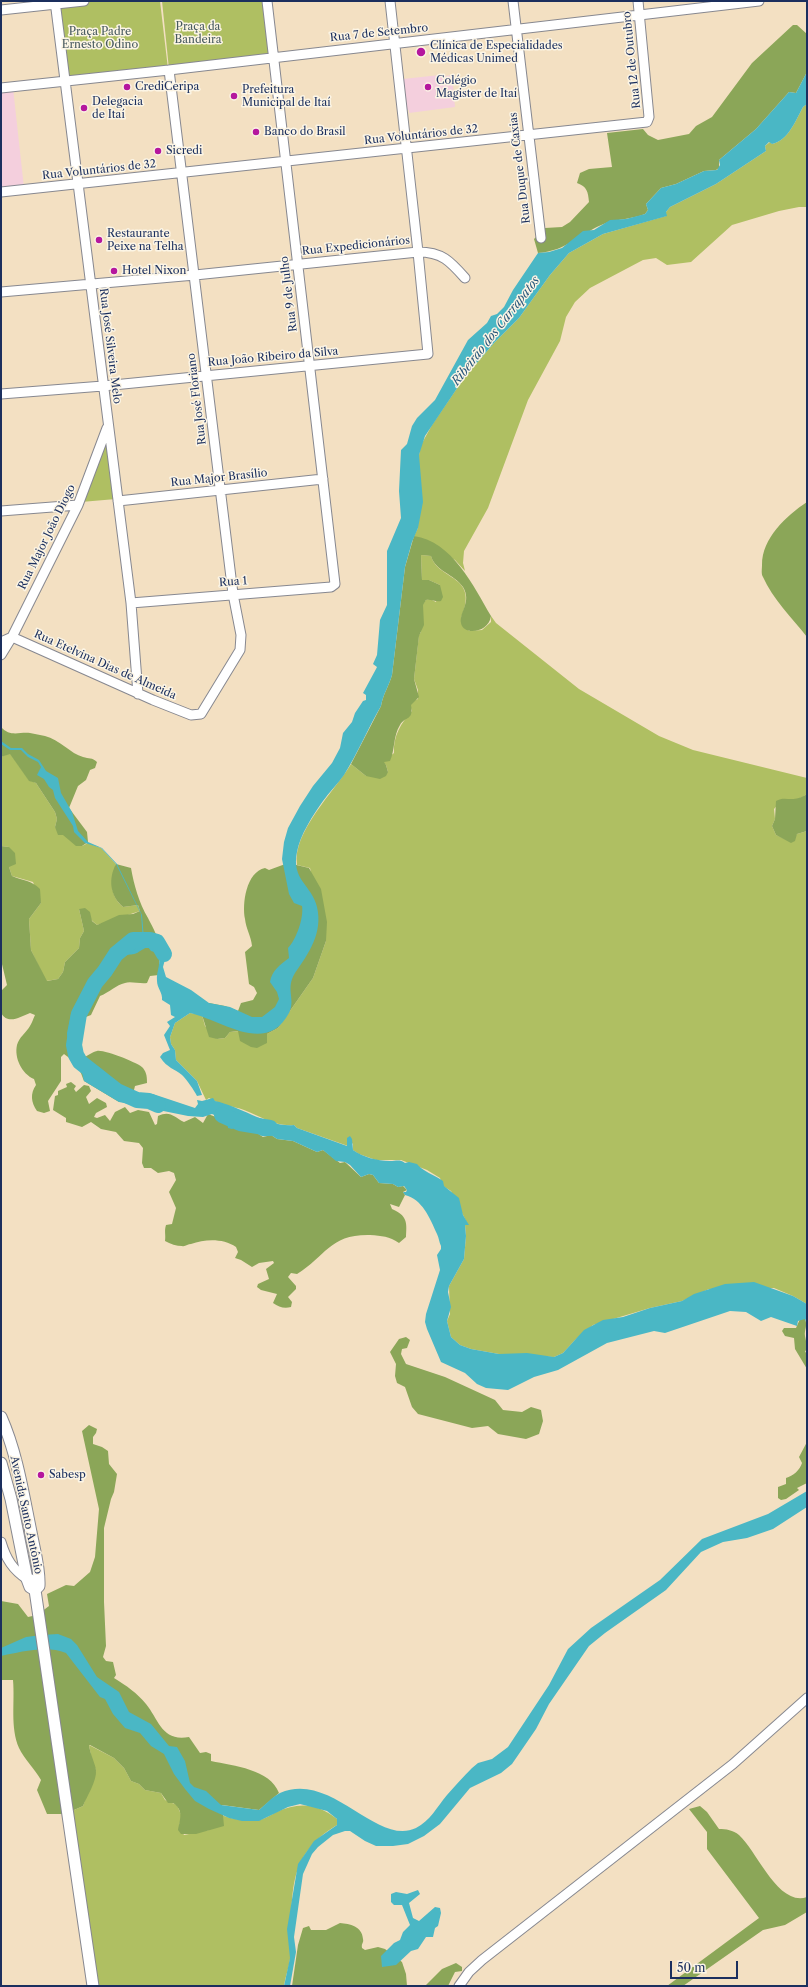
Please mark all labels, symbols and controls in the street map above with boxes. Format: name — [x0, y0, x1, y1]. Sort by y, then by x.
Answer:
street label: Rua 12 de Outubro — [620, 11, 644, 109]
park label: Praça da Bandeira — [175, 20, 221, 46]
street label: Rua 7 de Setembro — [329, 21, 429, 45]
park label: Praça Padre Ernesto Odino — [62, 25, 138, 51]
place label: Clínica de Especialidades Médicas Unimed — [430, 39, 563, 65]
marker: Clínica de Especialidades Médicas Unimed — [415, 46, 427, 58]
place label: Colégio Magister de Itaí — [436, 74, 517, 100]
place label: CrediCeripa — [135, 80, 199, 94]
marker: CrediCeripa — [122, 82, 132, 92]
marker: Colégio Magister de Itaí — [423, 82, 433, 92]
place label: Prefeitura Municipal de Itaí — [242, 83, 331, 109]
marker: Prefeitura Municipal de Itaí — [229, 91, 239, 101]
place label: Delegacia de Itaí — [92, 95, 143, 121]
marker: Delegacia de Itaí — [79, 103, 89, 113]
street label: Rua Duque de Caxias — [507, 112, 533, 224]
street label: Rua Voluntários de 32 — [363, 122, 479, 148]
place label: Banco do Brasil — [264, 125, 346, 139]
marker: Banco do Brasil — [251, 127, 261, 137]
place label: Sicredi — [166, 144, 202, 158]
marker: Sicredi — [153, 146, 163, 156]
street label: Rua Voluntários de 32 — [41, 157, 157, 183]
place label: Restaurante Peixe na Telha — [107, 227, 184, 253]
street label: Rua Expedicionários — [301, 234, 411, 258]
marker: Restaurante Peixe na Telha — [94, 235, 104, 245]
street label: Rua 9 de Julho — [278, 255, 300, 333]
place label: Hotel Nixon — [122, 264, 186, 278]
marker: Hotel Nixon — [109, 266, 119, 276]
water label: Ribeirão dos Carrapatos — [449, 274, 543, 388]
street label: Rua José Silveira Melo — [96, 287, 124, 405]
street label: Rua João Ribeiro da Silva — [207, 345, 339, 369]
street label: Rua José Floriano — [185, 352, 209, 446]
street label: Rua Major Brasílio — [170, 466, 268, 490]
street label: Rua Major João Diogo — [16, 482, 78, 592]
street label: Rua 1 — [218, 574, 248, 590]
street label: Rua Etelvina Dias de Almeida — [32, 628, 178, 702]
street label: Avenida Santo Antônio — [7, 1455, 45, 1575]
place label: Sabesp — [49, 1468, 86, 1482]
marker: Sabesp — [36, 1470, 46, 1480]
scale bar — [672, 1953, 740, 1979]
text: 50 m — [677, 1960, 706, 1975]

